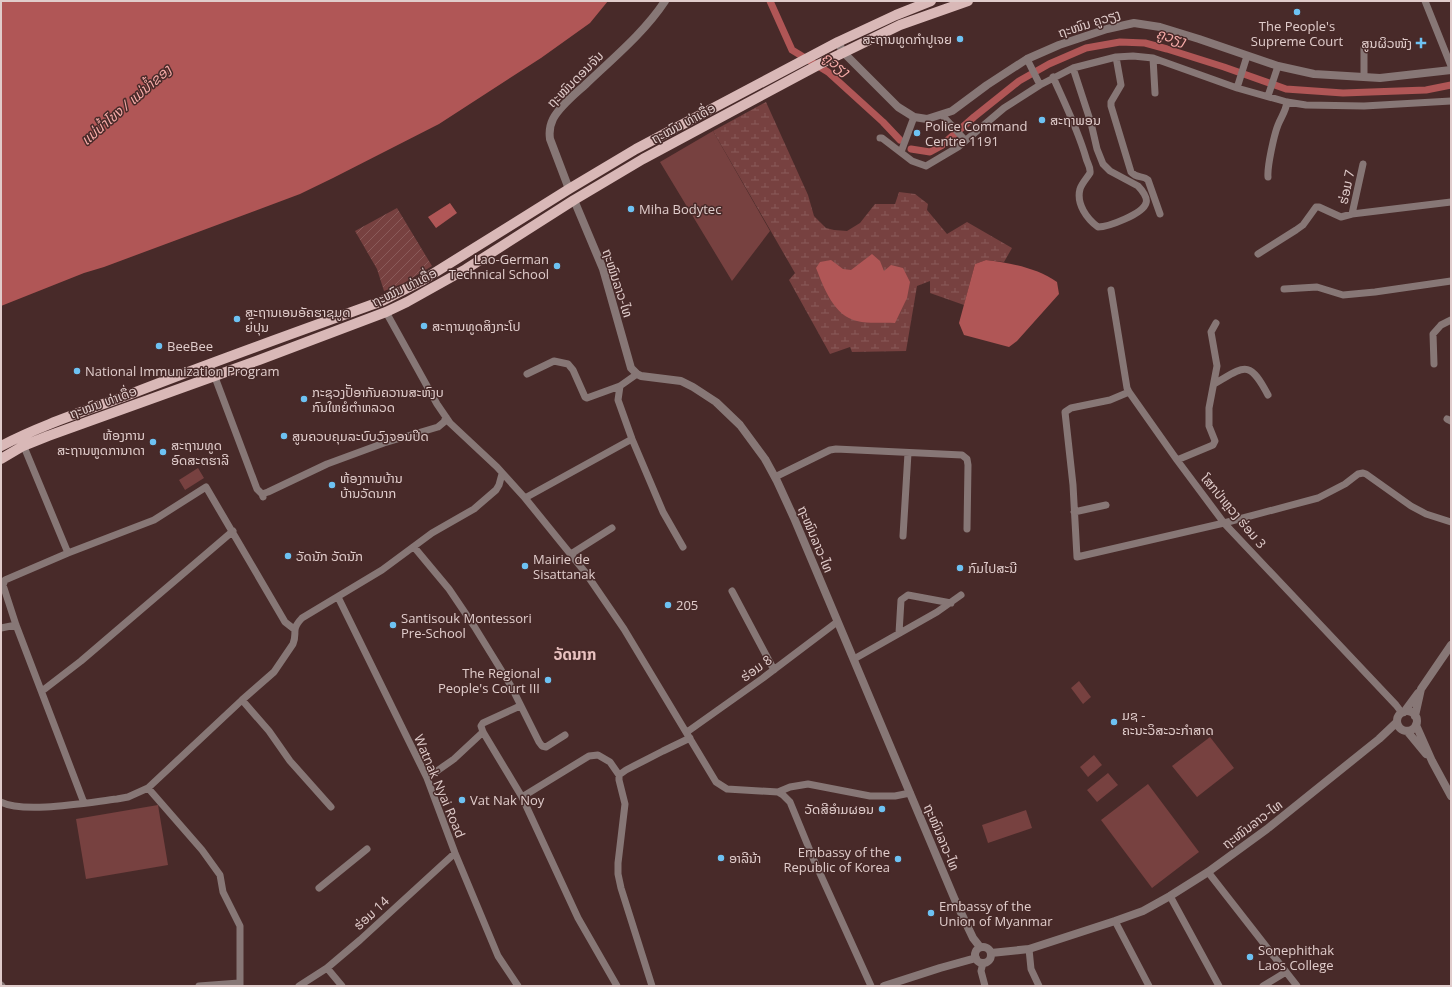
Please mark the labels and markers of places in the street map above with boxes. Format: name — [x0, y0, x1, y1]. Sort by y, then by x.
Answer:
marker: The People's Supreme Court — [1292, 7, 1302, 17]
place label: The People's Supreme Court — [1251, 17, 1344, 50]
place label: ສະຖານທູດກຳປູເຈຍ — [862, 30, 952, 48]
marker: ສະຖານທູດກຳປູເຈຍ — [955, 34, 965, 44]
place label: ສູນຜິວໜັງ — [1361, 34, 1412, 52]
marker: ສູນຜິວໜັງ — [1415, 37, 1427, 49]
place label: ສະຖາພອນ — [1050, 111, 1101, 129]
marker: ສະຖາພອນ — [1037, 115, 1047, 125]
place label: Police Command Centre 1191 — [925, 117, 1027, 150]
marker: Police Command Centre 1191 — [912, 128, 922, 138]
place label: Miha Bodytec — [639, 200, 721, 218]
marker: Miha Bodytec — [626, 204, 636, 214]
place label: Lao-German Technical School — [449, 250, 549, 283]
marker: Lao-German Technical School — [552, 261, 562, 271]
place label: ສະຖານເອນອັຄຮາຊມູດ ຍ່ົປຸນ — [245, 303, 351, 336]
marker: ສະຖານເອນອັຄຮາຊມູດ ຍ່ົປຸນ — [232, 314, 242, 324]
place label: ສະຖານທູດສິງກະໂປ — [432, 317, 521, 335]
marker: ສະຖານທູດສິງກະໂປ — [419, 321, 429, 331]
place label: BeeBee — [167, 337, 213, 355]
marker: BeeBee — [154, 341, 164, 351]
place label: National Immunization Program — [85, 362, 280, 380]
marker: National Immunization Program — [72, 366, 82, 376]
place label: ກະຊວງປັັອາກັນຄວານສະຫົງບ ກົນໃຫຍໍຕຳຫລວດ — [312, 383, 444, 416]
marker: ກະຊວງປັັອາກັນຄວານສະຫົງບ ກົນໃຫຍໍຕຳຫລວດ — [299, 394, 309, 404]
place label: ຫ້ອງການ ສະຖານຫູດການາດາ — [57, 426, 145, 459]
place label: ສູນຄວບຄຸມລະບົບວົງຈອນປິດ — [292, 427, 429, 445]
marker: ສູນຄວບຄຸມລະບົບວົງຈອນປິດ — [279, 431, 289, 441]
place label: ສະຖານທູດ ອົດສະຕຮາລີ — [171, 436, 229, 469]
marker: ຫ້ອງການ ສະຖານຫູດການາດາ — [148, 437, 158, 447]
marker: ສະຖານທູດ ອົດສະຕຮາລີ — [158, 447, 168, 457]
place label: ຫ້ອງການບ້ານ ບ້ານວັດນາກ — [340, 469, 403, 502]
marker: ຫ້ອງການບ້ານ ບ້ານວັດນາກ — [327, 480, 337, 490]
place label: ວັດນັກ ວັດນັກ — [296, 547, 363, 565]
place label: Mairie de Sisattanak — [533, 550, 596, 583]
marker: ວັດນັກ ວັດນັກ — [283, 551, 293, 561]
place label: ກົມໄປສະນີ — [968, 559, 1017, 577]
marker: Mairie de Sisattanak — [520, 561, 530, 571]
marker: ກົມໄປສະນີ — [955, 563, 965, 573]
place label: 205 — [676, 596, 698, 614]
marker: 205 — [663, 600, 673, 610]
place label: Santisouk Montessori Pre-School — [401, 609, 532, 642]
marker: Santisouk Montessori Pre-School — [388, 620, 398, 630]
place label: The Regional People's Court III — [438, 664, 540, 697]
marker: The Regional People's Court III — [543, 675, 553, 685]
place label: ມຊ - ຄະນະວິສະວະກຳສາດ — [1122, 706, 1214, 739]
marker: ມຊ - ຄະນະວິສະວະກຳສາດ — [1109, 717, 1119, 727]
place label: Vat Nak Noy — [470, 791, 545, 809]
marker: Vat Nak Noy — [457, 795, 467, 805]
place label: ວັດສີອຳມຜອນ — [805, 800, 874, 818]
marker: ວັດສີອຳມຜອນ — [877, 804, 887, 814]
place label: Embassy of the Republic of Korea — [783, 843, 890, 876]
place label: ອາລີນ້າ — [729, 849, 761, 867]
marker: ອາລີນ້າ — [716, 853, 726, 863]
marker: Embassy of the Republic of Korea — [893, 854, 903, 864]
place label: Embassy of the Union of Myanmar — [939, 897, 1053, 930]
marker: Embassy of the Union of Myanmar — [926, 908, 936, 918]
place label: Sonephithak Laos College — [1258, 941, 1334, 974]
marker: Sonephithak Laos College — [1245, 952, 1255, 962]

